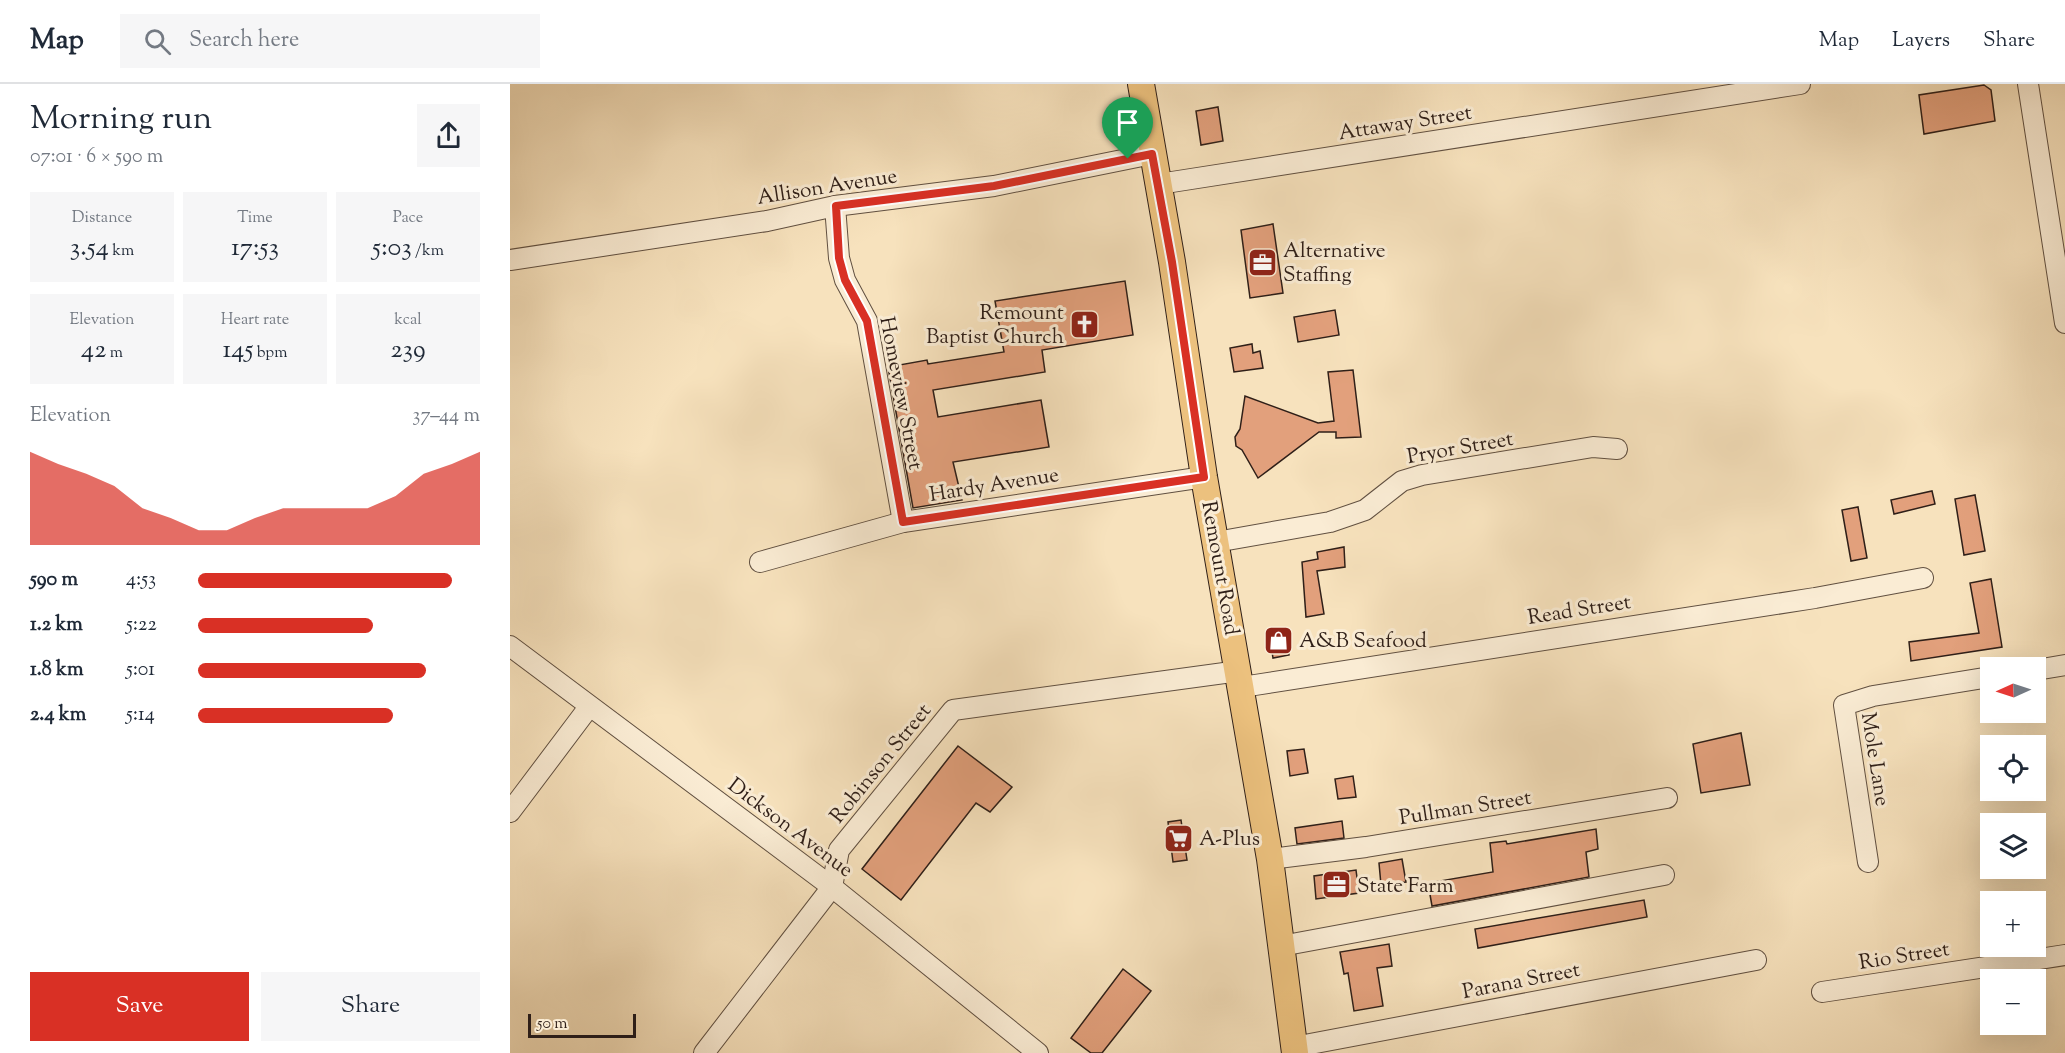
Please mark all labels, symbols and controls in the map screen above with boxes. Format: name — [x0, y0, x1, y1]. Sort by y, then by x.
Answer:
search box — [120, 14, 540, 68]
text: Map — [30, 21, 84, 61]
icon: search — [141, 25, 174, 58]
text: Search here — [189, 25, 299, 57]
text: Map — [1819, 26, 1859, 56]
text: Layers — [1892, 26, 1950, 56]
text: Share — [1983, 26, 2035, 56]
text: Morning run — [30, 96, 212, 144]
pin — [1102, 97, 1153, 159]
street label: Attaway Street — [1336, 99, 1474, 149]
button: share — [417, 104, 480, 167]
icon: arrive — [1111, 106, 1144, 139]
text: 07:01 · 6 × 590 m — [30, 143, 163, 172]
street label: Allison Avenue — [755, 162, 900, 214]
text: Distance — [72, 207, 132, 230]
text: Time — [237, 207, 273, 230]
text: Pace — [393, 207, 423, 230]
text: 3.54 — [70, 230, 109, 267]
text: 17:53 — [231, 230, 279, 267]
text: 5:03 — [372, 230, 412, 267]
place label: Alternative Staffing — [1283, 237, 1386, 291]
text: km — [109, 240, 134, 263]
text: /km — [412, 240, 444, 263]
office icon: Alternative Staffing — [1246, 246, 1278, 278]
place label: Remount Baptist Church — [926, 299, 1064, 353]
church icon: Remount Baptist Church — [1069, 308, 1101, 340]
text: Elevation — [70, 309, 134, 332]
text: Heart rate — [221, 309, 289, 332]
text: kcal — [394, 309, 422, 332]
street label: Homeview Street — [870, 314, 930, 473]
text: 42 — [81, 332, 106, 369]
text: 145 — [223, 332, 253, 369]
text: 239 — [390, 332, 426, 369]
text: m — [106, 342, 123, 365]
text: bpm — [253, 342, 287, 365]
text: Elevation — [30, 402, 111, 431]
text: 37–44 m — [412, 402, 480, 431]
street label: Pryor Street — [1405, 425, 1516, 473]
street label: Hardy Avenue — [927, 461, 1061, 511]
street label: Remount Road — [1192, 499, 1246, 638]
text: 590 m — [30, 566, 78, 595]
text: 4:53 — [126, 566, 156, 595]
street label: Read Street — [1526, 588, 1633, 634]
text: 1.2 km — [30, 611, 83, 640]
text: 5:22 — [126, 611, 157, 640]
shop icon: A&B Seafood — [1262, 624, 1294, 656]
place label: A&B Seafood — [1299, 627, 1427, 657]
text: 1.8 km — [30, 656, 84, 685]
text: 5:01 — [126, 656, 155, 685]
north arrow — [1980, 657, 2046, 723]
map controls — [1980, 657, 2046, 1035]
street label: Robinson Street — [824, 698, 939, 831]
text: 2.4 km — [30, 701, 86, 730]
text: 5:14 — [126, 701, 155, 730]
street label: Mole Lane — [1852, 710, 1896, 808]
button: locate — [1980, 735, 2046, 801]
street label: Dickson Avenue — [721, 771, 859, 886]
street label: Pullman Street — [1397, 784, 1534, 834]
button: layers — [1980, 813, 2046, 879]
supermarket icon: A-Plus — [1162, 822, 1194, 854]
place label: A-Plus — [1199, 825, 1260, 855]
office icon: State Farm — [1320, 869, 1352, 901]
place label: State Farm — [1357, 872, 1454, 902]
button: + — [1980, 891, 2046, 957]
street label: Rio Street — [1857, 935, 1952, 979]
street label: Parana Street — [1460, 956, 1583, 1008]
button: − — [1980, 969, 2046, 1035]
button: Save — [30, 972, 249, 1041]
button: Share — [261, 972, 480, 1041]
scale bar — [528, 1011, 636, 1038]
text: 50 m — [537, 1013, 568, 1036]

